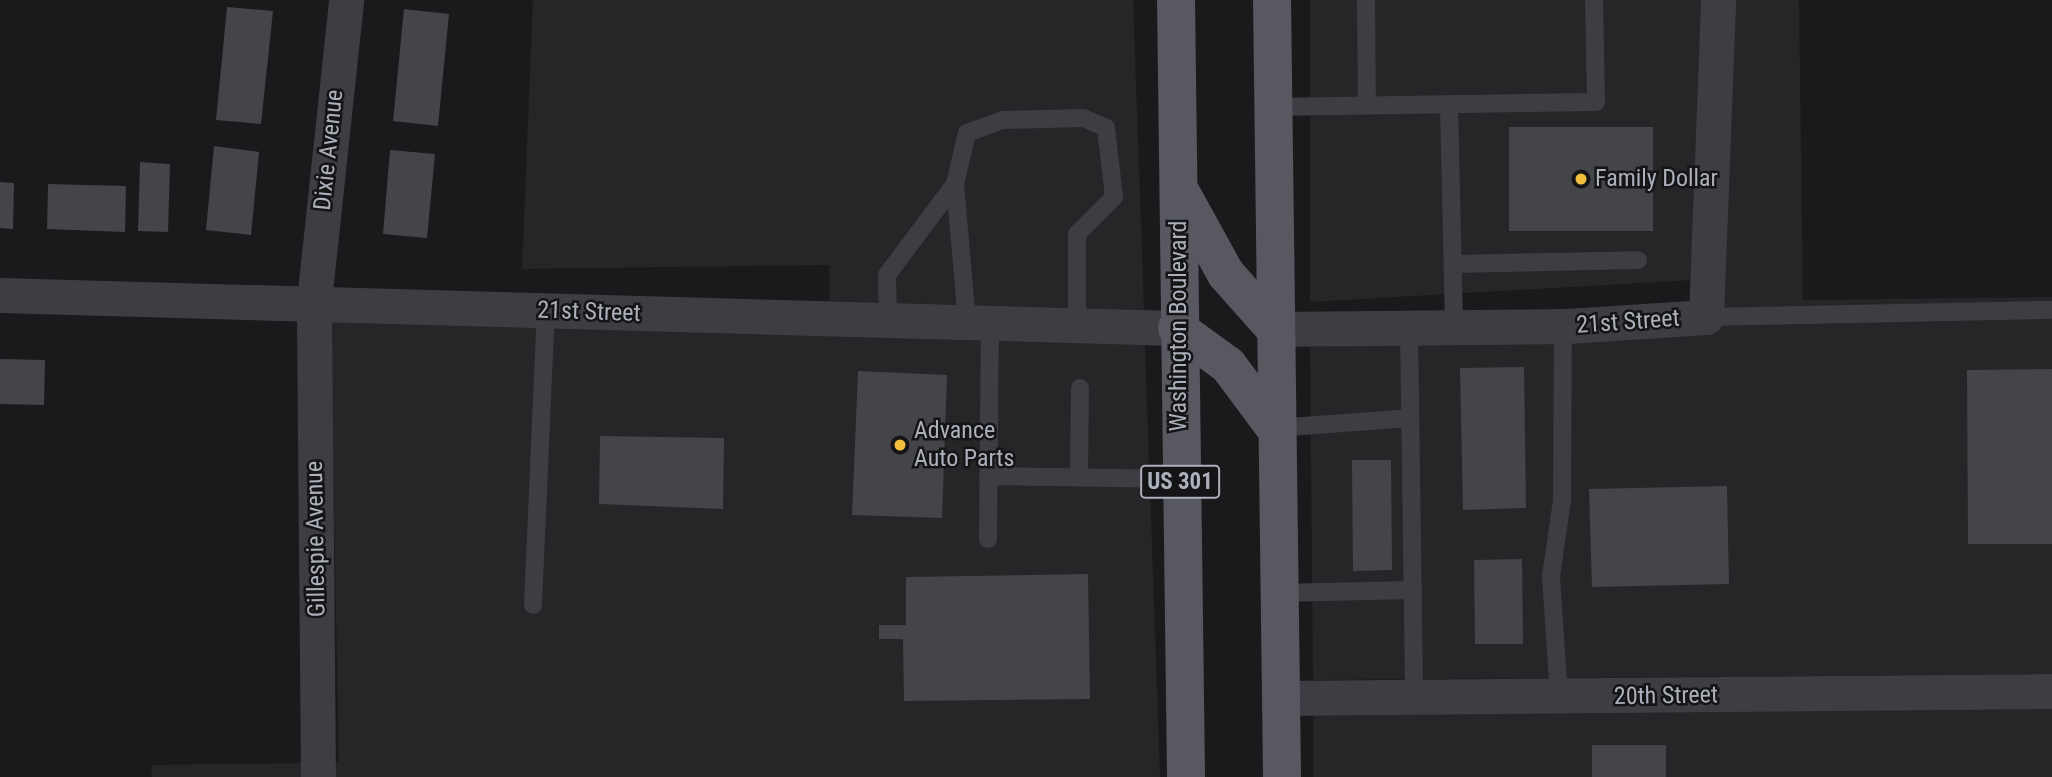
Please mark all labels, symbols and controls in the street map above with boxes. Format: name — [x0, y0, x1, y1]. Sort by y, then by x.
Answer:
street label: Dixie Avenue — [308, 88, 350, 212]
place label: Family Dollar — [1595, 165, 1718, 193]
marker: Family Dollar — [1573, 171, 1589, 187]
street label: Washington Boulevard — [1165, 221, 1193, 431]
street label: 21st Street — [537, 296, 641, 328]
street label: 21st Street — [1575, 304, 1681, 340]
place label: Advance Auto Parts — [914, 417, 1014, 473]
marker: Advance Auto Parts — [892, 437, 908, 453]
street label: Gillespie Avenue — [300, 461, 332, 617]
road number: US 301 — [1140, 462, 1220, 502]
street label: 20th Street — [1614, 681, 1718, 711]

